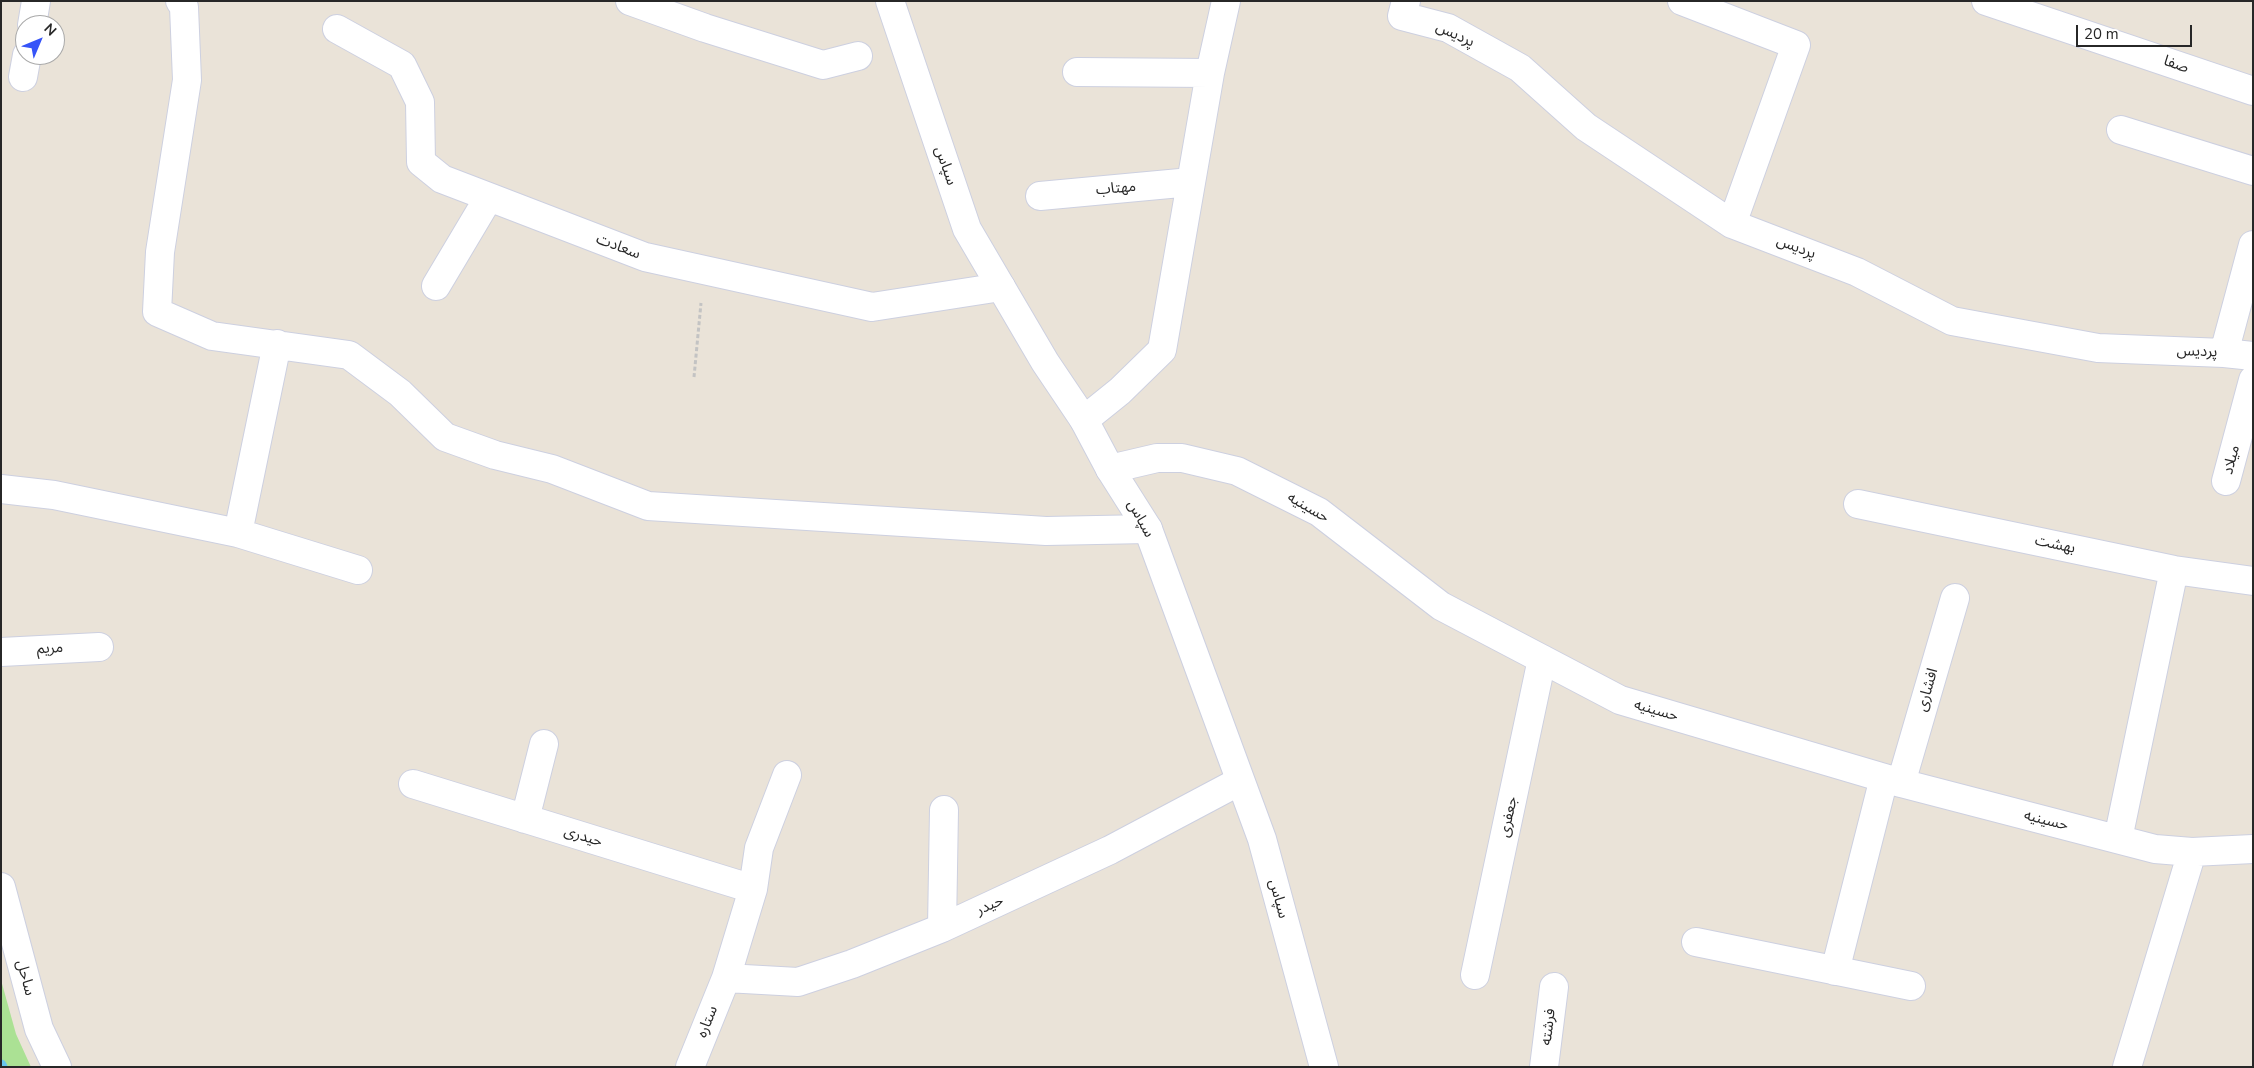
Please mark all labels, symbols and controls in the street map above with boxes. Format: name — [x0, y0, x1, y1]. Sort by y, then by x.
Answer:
north arrow — [15, 15, 65, 65]
scale bar — [2079, 15, 2195, 47]
street label: پردیس — [1433, 18, 1477, 52]
text: N — [40, 19, 61, 40]
text: 20 m — [2084, 24, 2119, 44]
street label: صفا — [2161, 52, 2191, 78]
street label: سپاس — [930, 144, 960, 188]
street label: مهتاب — [1095, 178, 1137, 200]
street label: سعادت — [593, 230, 643, 264]
street label: پردیس — [1774, 232, 1818, 264]
street label: پردیس — [2176, 342, 2218, 362]
street label: میلاد — [2219, 443, 2245, 477]
street label: حسینیه — [1284, 489, 1332, 527]
street label: سپاس — [1122, 497, 1158, 541]
street label: بهشت — [2033, 532, 2077, 558]
street label: مریم — [36, 639, 64, 659]
street label: افشاری — [1913, 666, 1943, 714]
street label: حسینیه — [1632, 696, 1680, 726]
street label: جعفری — [1496, 795, 1522, 839]
street label: حسینیه — [2022, 807, 2070, 835]
street label: حیدری — [562, 823, 604, 851]
street label: سپاس — [1264, 877, 1292, 921]
street label: حیدر — [974, 892, 1006, 920]
street label: ساحل — [12, 958, 38, 998]
street label: ستاره — [694, 1003, 722, 1041]
street label: فرشته — [1538, 1008, 1560, 1046]

